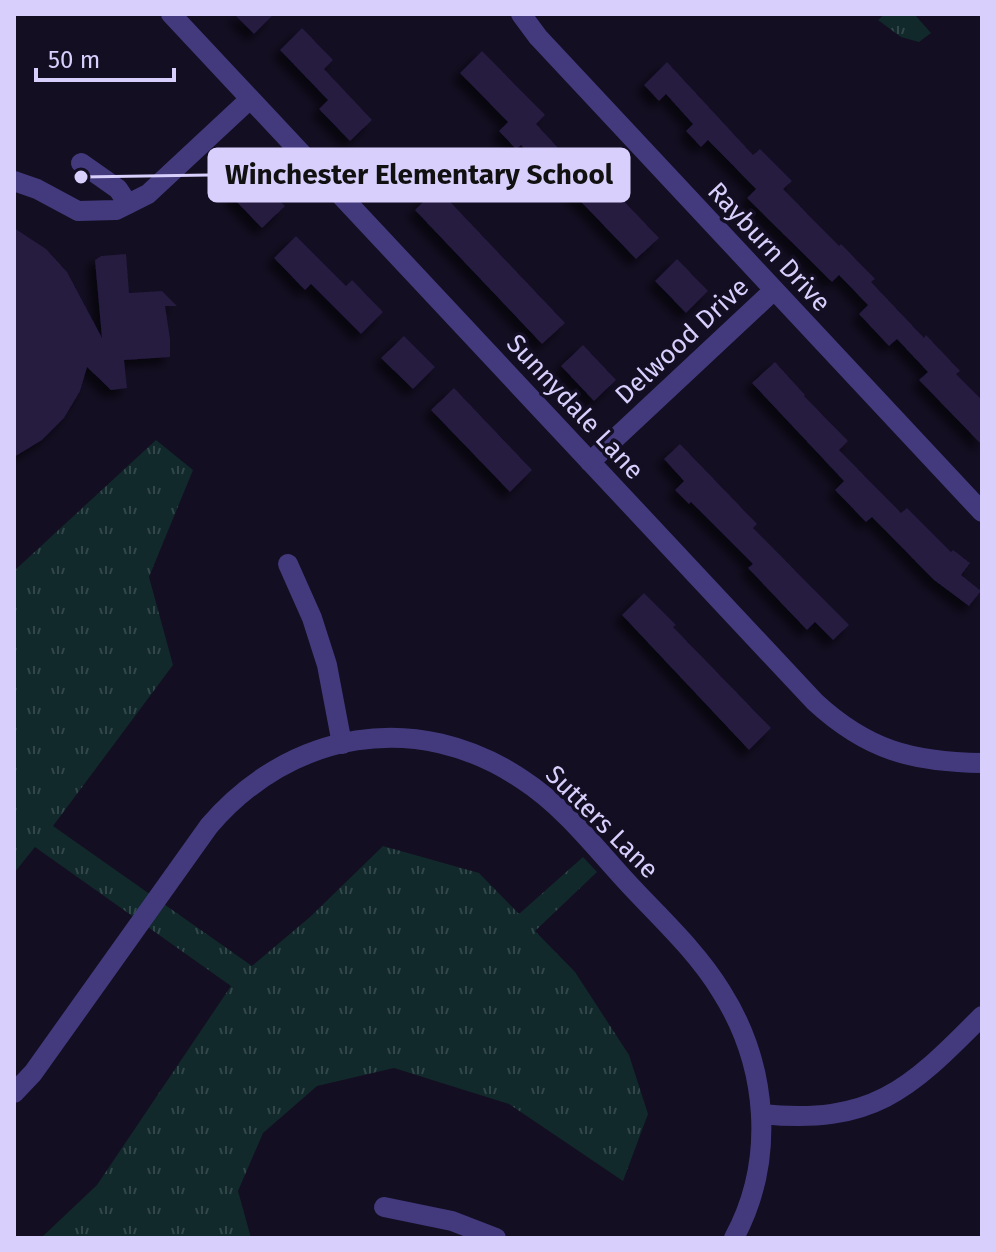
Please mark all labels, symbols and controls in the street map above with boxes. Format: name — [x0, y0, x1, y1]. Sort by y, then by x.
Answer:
scale bar — [36, 32, 174, 82]
text: 50 m — [48, 46, 100, 74]
callout: Winchester Elementary School — [209, 149, 629, 201]
text: Winchester Elementary School — [225, 158, 614, 191]
street label: Rayburn Drive — [701, 176, 837, 318]
street label: Delwood Drive — [609, 271, 755, 411]
street label: Sunnydale Lane — [500, 328, 650, 486]
street label: Sutters Lane — [539, 759, 665, 885]

